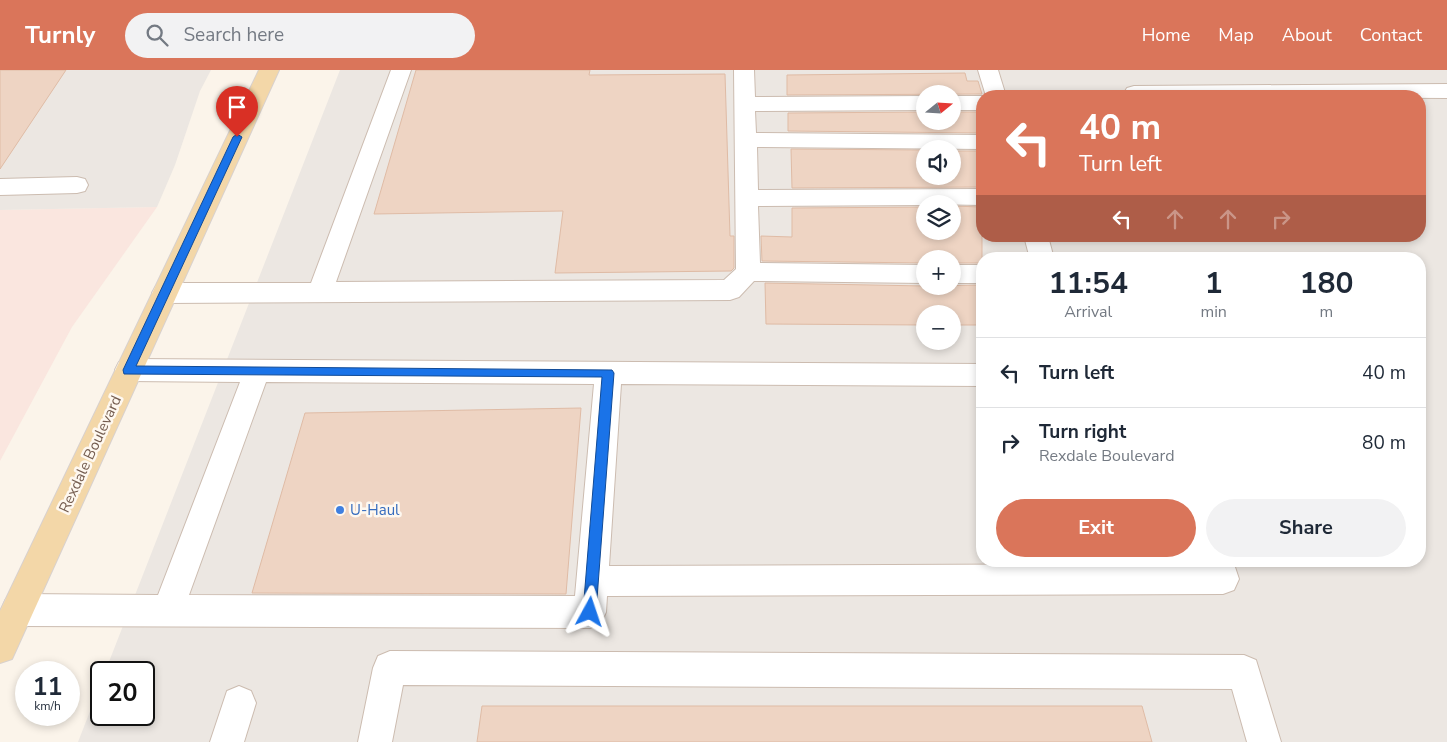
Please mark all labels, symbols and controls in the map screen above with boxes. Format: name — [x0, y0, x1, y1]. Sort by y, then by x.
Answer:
search box — [125, 13, 475, 58]
text: Turnly — [25, 19, 95, 51]
icon: search — [143, 21, 171, 49]
text: Search here — [183, 22, 284, 48]
text: Home — [1142, 23, 1190, 47]
text: Map — [1218, 23, 1254, 47]
text: About — [1282, 23, 1332, 47]
text: Contact — [1360, 23, 1422, 47]
north arrow — [916, 85, 961, 130]
map controls — [916, 85, 961, 350]
pin — [216, 86, 258, 137]
icon: arrive — [223, 93, 251, 121]
text: 40 m — [1079, 104, 1161, 151]
icon: left — [996, 110, 1061, 175]
button: sound — [916, 140, 961, 185]
text: Turn left — [1079, 149, 1162, 179]
button: layers — [916, 195, 961, 240]
icon: left — [1108, 205, 1136, 233]
icon: ahead — [1161, 205, 1189, 233]
icon: ahead — [1214, 205, 1242, 233]
icon: right — [1267, 205, 1295, 233]
button: + — [916, 250, 961, 295]
text: 11:54 — [1049, 263, 1128, 304]
text: 1 — [1205, 263, 1223, 304]
text: 180 — [1299, 263, 1353, 304]
text: Arrival — [1064, 301, 1112, 323]
text: min — [1200, 301, 1227, 323]
text: m — [1320, 301, 1333, 323]
button: − — [916, 305, 961, 350]
icon: left — [996, 359, 1024, 387]
text: Turn left — [1039, 360, 1114, 386]
text: 40 m — [1362, 360, 1406, 386]
street label: Rexdale Boulevard — [54, 392, 126, 516]
text: Turn right — [1039, 419, 1126, 445]
icon: right — [996, 429, 1024, 457]
text: 80 m — [1362, 430, 1406, 456]
text: Rexdale Boulevard — [1039, 445, 1175, 467]
button: Exit — [996, 499, 1196, 557]
button: Share — [1206, 499, 1406, 557]
place label: U-Haul — [350, 500, 400, 520]
marker: U-Haul — [334, 504, 346, 516]
position arrow — [563, 585, 615, 637]
speed limit sign: 20 — [90, 661, 155, 726]
text: 11 — [32, 670, 63, 704]
text: km/h — [34, 698, 61, 714]

